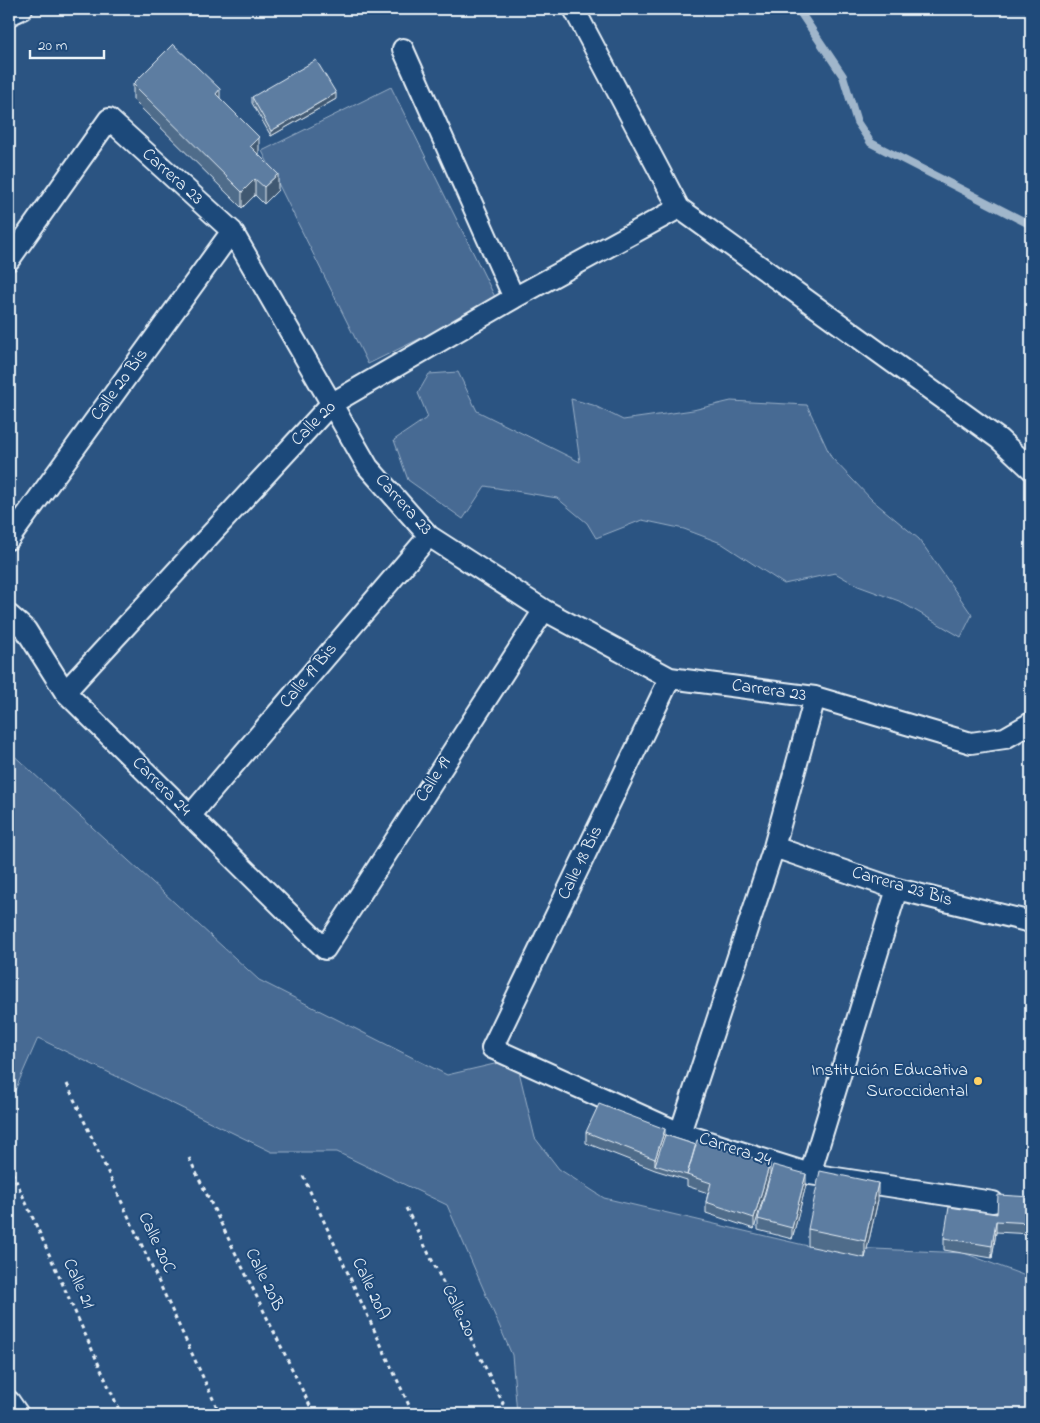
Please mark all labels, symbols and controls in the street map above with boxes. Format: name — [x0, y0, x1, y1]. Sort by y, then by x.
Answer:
scale bar — [30, 28, 104, 60]
text: 20 m — [38, 35, 68, 57]
street label: Carrera 23 — [135, 142, 209, 212]
street label: Calle 20 Bis — [85, 343, 155, 427]
street label: Calle 20 — [285, 395, 343, 453]
street label: Carrera 23 — [368, 468, 438, 542]
street label: Calle 19 Bis — [274, 638, 344, 714]
street label: Carrera 23 — [730, 673, 808, 709]
street label: Carrera 24 — [125, 751, 197, 823]
street label: Calle 19 — [410, 752, 459, 808]
street label: Calle 18 Bis — [552, 821, 610, 905]
street label: Carrera 23 Bis — [848, 860, 956, 914]
place label: Institución Educativa Suroccidental — [811, 1058, 968, 1105]
marker: Institución Educativa Suroccidental — [972, 1075, 984, 1087]
street label: Carrera 24 — [695, 1126, 775, 1174]
street label: Calle 20C — [131, 1208, 182, 1278]
street label: Calle 20B — [238, 1244, 290, 1316]
street label: Calle 20A — [344, 1254, 396, 1324]
street label: Calle 21 — [55, 1255, 101, 1314]
street label: Calle 20 — [434, 1281, 482, 1342]

